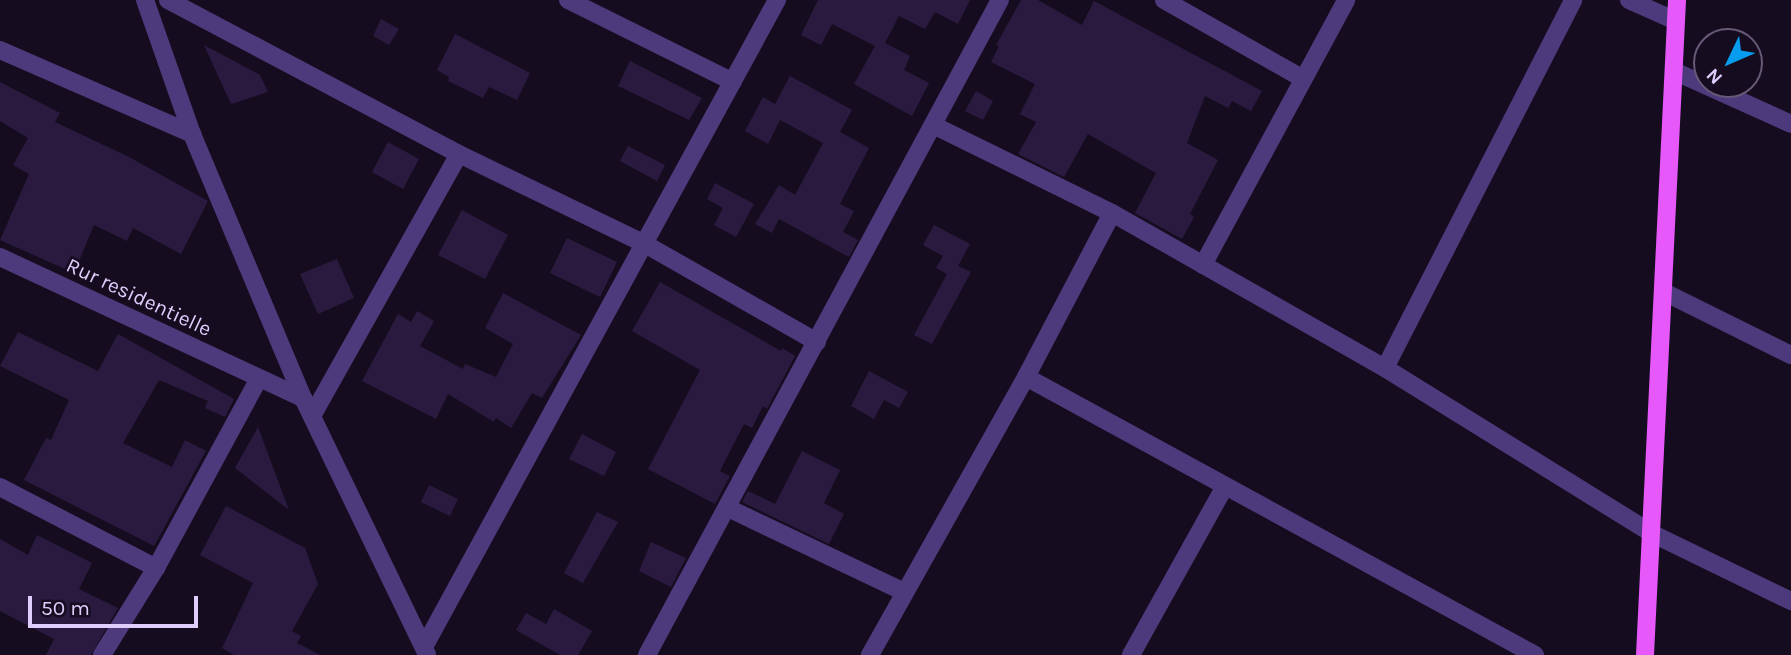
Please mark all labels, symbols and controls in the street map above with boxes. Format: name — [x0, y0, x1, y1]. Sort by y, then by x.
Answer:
north arrow — [1693, 28, 1763, 98]
text: N — [1702, 64, 1727, 89]
street label: Rur residentielle — [62, 252, 216, 342]
scale bar — [32, 582, 201, 626]
text: 50 m — [41, 596, 90, 620]

